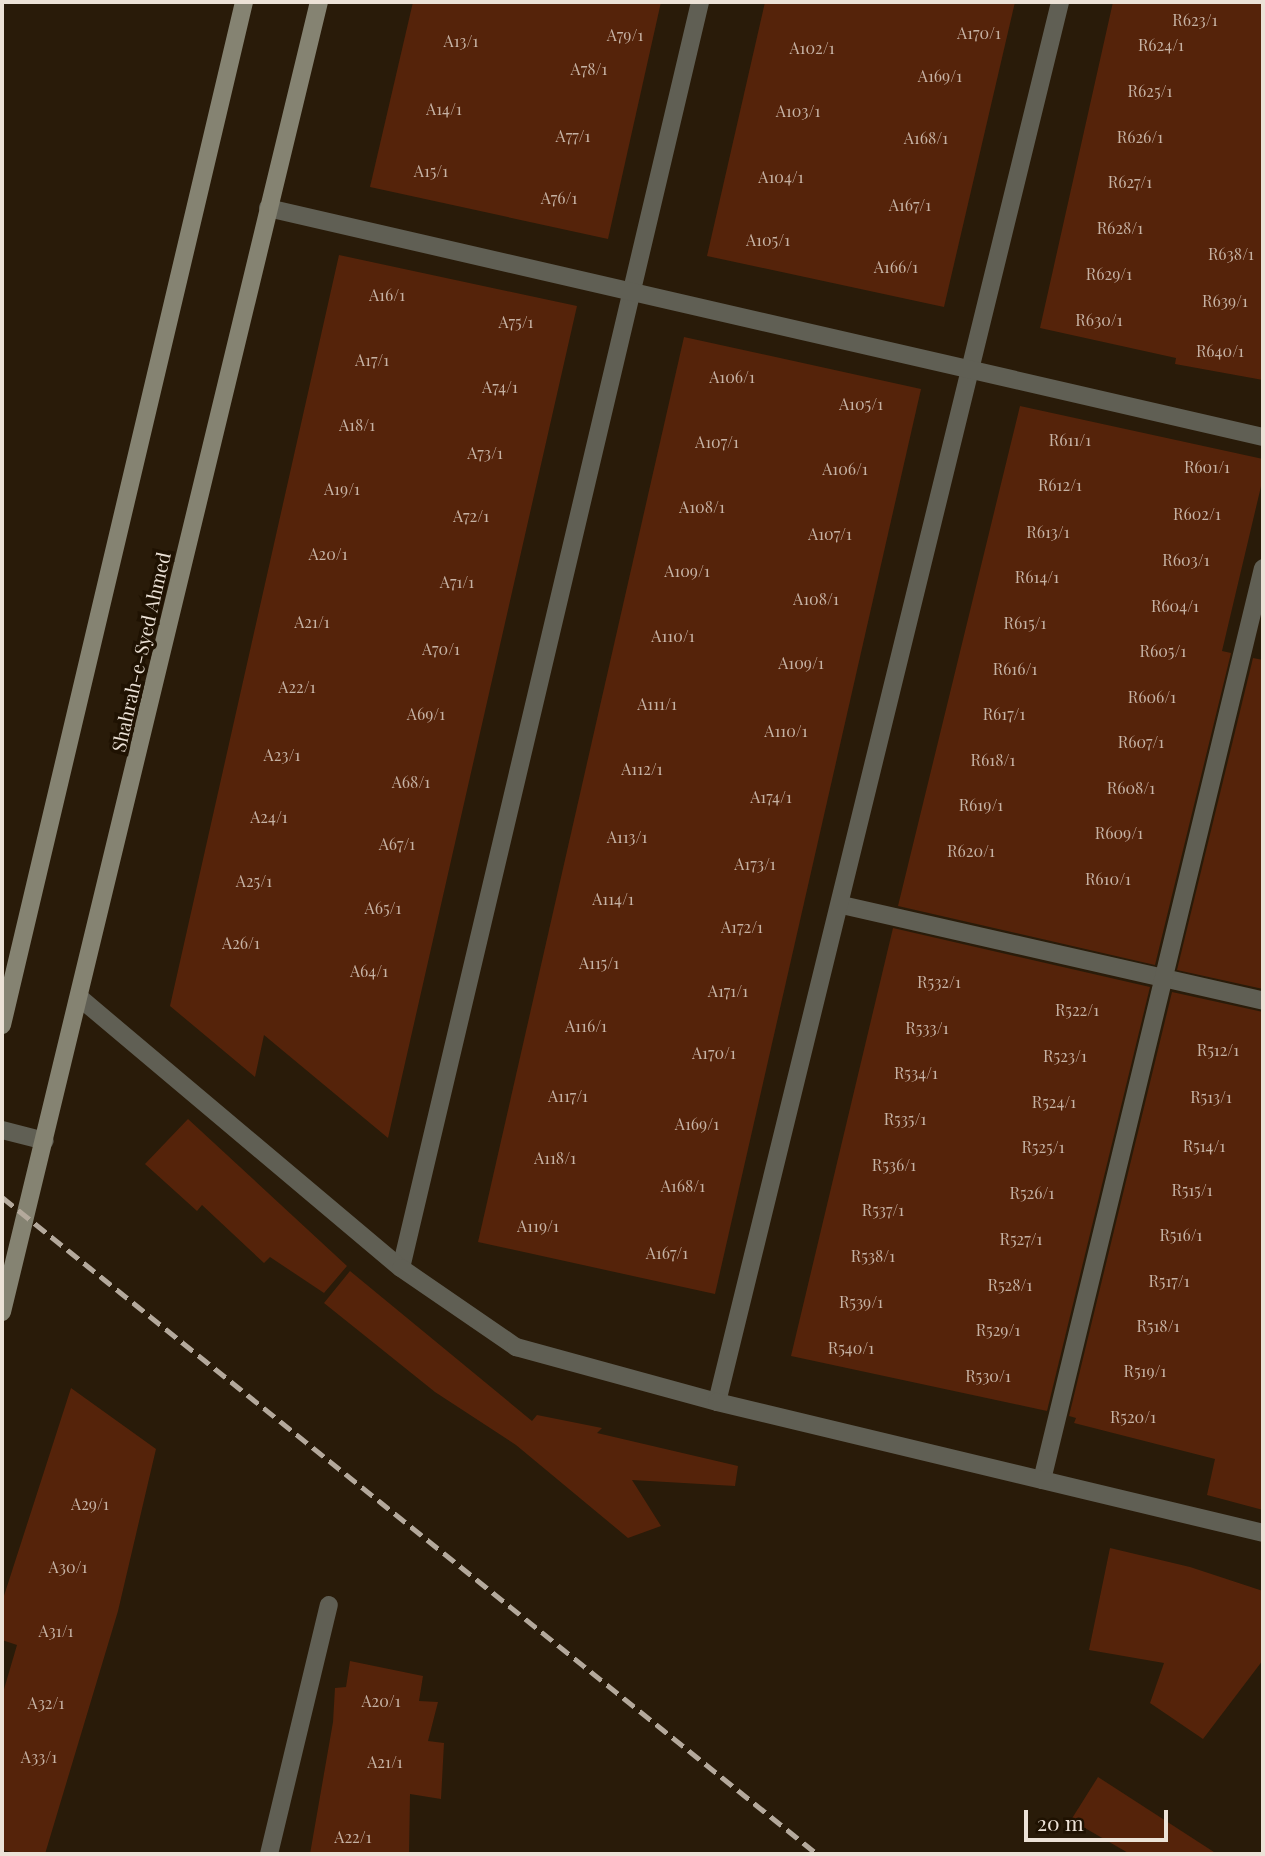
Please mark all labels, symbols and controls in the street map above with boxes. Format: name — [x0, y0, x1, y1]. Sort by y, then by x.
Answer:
house number: R623/1 — [1172, 10, 1218, 30]
house number: A170/1 — [957, 23, 1001, 43]
house number: A79/1 — [607, 25, 643, 45]
house number: A13/1 — [444, 31, 478, 51]
house number: R624/1 — [1138, 35, 1184, 55]
house number: A102/1 — [789, 38, 835, 58]
house number: A78/1 — [571, 59, 607, 79]
house number: A169/1 — [918, 66, 962, 86]
house number: R625/1 — [1128, 81, 1172, 101]
house number: A14/1 — [426, 99, 462, 119]
house number: A103/1 — [776, 101, 820, 121]
house number: A77/1 — [556, 126, 590, 146]
house number: R626/1 — [1117, 127, 1163, 147]
house number: A168/1 — [904, 128, 948, 148]
house number: A15/1 — [414, 161, 448, 181]
house number: A104/1 — [758, 167, 804, 187]
house number: R627/1 — [1108, 172, 1152, 192]
house number: A76/1 — [541, 188, 577, 208]
house number: A167/1 — [889, 195, 931, 215]
house number: R628/1 — [1097, 218, 1143, 238]
house number: A105/1 — [746, 230, 790, 250]
house number: R638/1 — [1208, 244, 1254, 264]
house number: A166/1 — [874, 257, 918, 277]
house number: R629/1 — [1086, 264, 1132, 284]
house number: A16/1 — [369, 285, 405, 305]
house number: R639/1 — [1202, 291, 1248, 311]
house number: R630/1 — [1075, 310, 1123, 330]
house number: A75/1 — [498, 312, 534, 332]
house number: R640/1 — [1196, 341, 1244, 361]
house number: A17/1 — [355, 350, 389, 370]
house number: A106/1 — [709, 367, 755, 387]
house number: A74/1 — [482, 377, 518, 397]
house number: A105/1 — [839, 394, 883, 414]
house number: A18/1 — [339, 415, 375, 435]
house number: R611/1 — [1049, 430, 1091, 450]
house number: A107/1 — [695, 432, 739, 452]
house number: A73/1 — [467, 443, 503, 463]
house number: R601/1 — [1184, 457, 1230, 477]
house number: A106/1 — [822, 459, 868, 479]
house number: R612/1 — [1038, 475, 1082, 495]
house number: A19/1 — [324, 479, 360, 499]
house number: A108/1 — [679, 497, 725, 517]
house number: R602/1 — [1173, 504, 1221, 524]
house number: A72/1 — [453, 506, 489, 526]
house number: R613/1 — [1026, 522, 1070, 542]
house number: A107/1 — [808, 524, 852, 544]
house number: A20/1 — [308, 544, 348, 564]
street label: Shahrah-e-Syed Ahmed — [107, 549, 175, 755]
house number: R603/1 — [1162, 550, 1210, 570]
house number: A109/1 — [664, 561, 710, 581]
house number: R614/1 — [1015, 567, 1059, 587]
house number: A71/1 — [440, 572, 474, 592]
house number: A108/1 — [793, 589, 839, 609]
house number: R604/1 — [1151, 596, 1199, 616]
house number: A21/1 — [294, 612, 330, 632]
house number: R615/1 — [1004, 613, 1046, 633]
house number: A110/1 — [651, 626, 695, 646]
house number: A70/1 — [422, 639, 460, 659]
house number: R605/1 — [1140, 641, 1186, 661]
house number: A109/1 — [778, 653, 824, 673]
house number: R616/1 — [993, 659, 1037, 679]
house number: A22/1 — [278, 677, 316, 697]
house number: R606/1 — [1128, 687, 1176, 707]
house number: A111/1 — [637, 694, 677, 714]
house number: A69/1 — [407, 704, 445, 724]
house number: R617/1 — [983, 704, 1025, 724]
house number: A110/1 — [764, 721, 808, 741]
house number: R607/1 — [1118, 732, 1164, 752]
house number: A23/1 — [264, 745, 300, 765]
house number: R618/1 — [971, 750, 1015, 770]
house number: A112/1 — [621, 759, 663, 779]
house number: A68/1 — [392, 772, 430, 792]
house number: R608/1 — [1107, 778, 1155, 798]
house number: A174/1 — [750, 787, 792, 807]
house number: R619/1 — [959, 795, 1003, 815]
house number: A24/1 — [250, 807, 288, 827]
house number: R609/1 — [1095, 823, 1143, 843]
house number: A113/1 — [607, 827, 647, 847]
house number: A67/1 — [379, 834, 415, 854]
house number: R620/1 — [947, 841, 995, 861]
house number: A173/1 — [734, 854, 776, 874]
house number: R610/1 — [1085, 869, 1131, 889]
house number: A25/1 — [236, 871, 272, 891]
house number: A114/1 — [592, 889, 634, 909]
house number: A65/1 — [365, 898, 401, 918]
house number: A172/1 — [721, 917, 763, 937]
house number: A26/1 — [222, 933, 260, 953]
house number: A115/1 — [579, 953, 619, 973]
house number: A64/1 — [350, 961, 388, 981]
house number: R532/1 — [917, 972, 961, 992]
house number: A171/1 — [708, 981, 748, 1001]
house number: R522/1 — [1055, 1000, 1099, 1020]
house number: A116/1 — [565, 1016, 607, 1036]
house number: R533/1 — [905, 1018, 949, 1038]
house number: R512/1 — [1197, 1040, 1239, 1060]
house number: A170/1 — [692, 1043, 736, 1063]
house number: R523/1 — [1043, 1046, 1087, 1066]
house number: R534/1 — [894, 1063, 938, 1083]
house number: A117/1 — [548, 1086, 588, 1106]
house number: R513/1 — [1190, 1087, 1232, 1107]
house number: R524/1 — [1032, 1092, 1076, 1112]
house number: R535/1 — [884, 1109, 926, 1129]
house number: A169/1 — [675, 1114, 719, 1134]
house number: R514/1 — [1183, 1136, 1225, 1156]
house number: R525/1 — [1021, 1137, 1065, 1157]
house number: A118/1 — [534, 1148, 576, 1168]
house number: R536/1 — [872, 1155, 916, 1175]
house number: A168/1 — [661, 1176, 705, 1196]
house number: R515/1 — [1171, 1180, 1213, 1200]
house number: R526/1 — [1010, 1183, 1054, 1203]
house number: R537/1 — [862, 1200, 904, 1220]
house number: A119/1 — [517, 1216, 559, 1236]
house number: R516/1 — [1159, 1225, 1203, 1245]
house number: R527/1 — [1000, 1229, 1042, 1249]
house number: A167/1 — [646, 1243, 688, 1263]
house number: R538/1 — [851, 1246, 895, 1266]
house number: R517/1 — [1148, 1271, 1190, 1291]
house number: R528/1 — [988, 1275, 1032, 1295]
house number: R539/1 — [839, 1292, 883, 1312]
house number: R518/1 — [1136, 1316, 1180, 1336]
house number: R529/1 — [976, 1320, 1020, 1340]
house number: R540/1 — [828, 1338, 874, 1358]
house number: R519/1 — [1124, 1361, 1166, 1381]
house number: R530/1 — [965, 1366, 1011, 1386]
house number: R520/1 — [1110, 1407, 1156, 1427]
house number: A29/1 — [71, 1494, 109, 1514]
house number: A30/1 — [49, 1557, 87, 1577]
house number: A31/1 — [38, 1621, 74, 1641]
house number: A20/1 — [361, 1691, 401, 1711]
house number: A32/1 — [28, 1693, 64, 1713]
house number: A33/1 — [21, 1747, 57, 1767]
house number: A21/1 — [367, 1752, 403, 1772]
scale bar — [1027, 1797, 1170, 1841]
text: 20 m — [1037, 1808, 1084, 1836]
house number: A22/1 — [334, 1827, 372, 1847]

